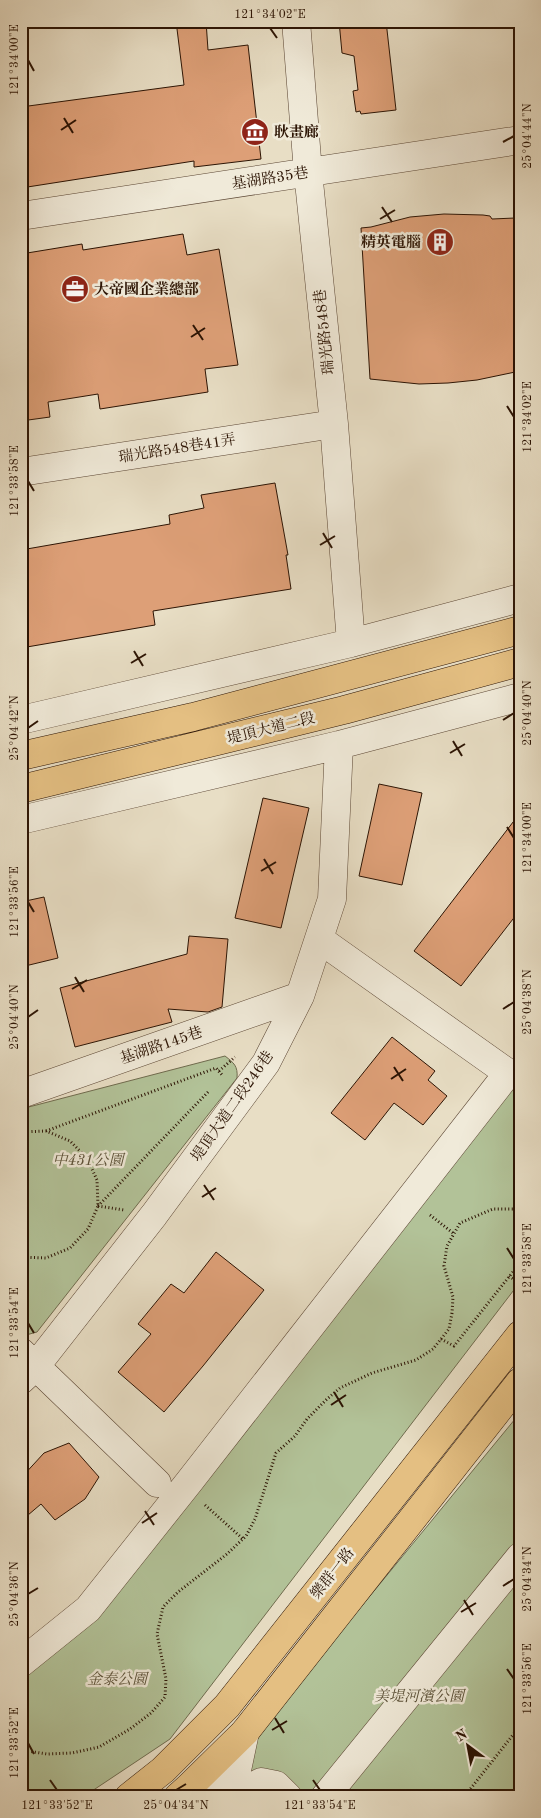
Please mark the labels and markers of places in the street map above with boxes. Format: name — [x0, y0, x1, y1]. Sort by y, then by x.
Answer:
museum icon: 耿畫廊 — [240, 117, 270, 147]
place label: 耿畫廊 — [274, 123, 319, 141]
building icon: 精英電腦 — [425, 227, 455, 257]
place label: 精英電腦 — [361, 234, 421, 251]
office icon: 大帝國企業總部 — [60, 274, 90, 304]
place label: 大帝國企業總部 — [94, 280, 199, 298]

